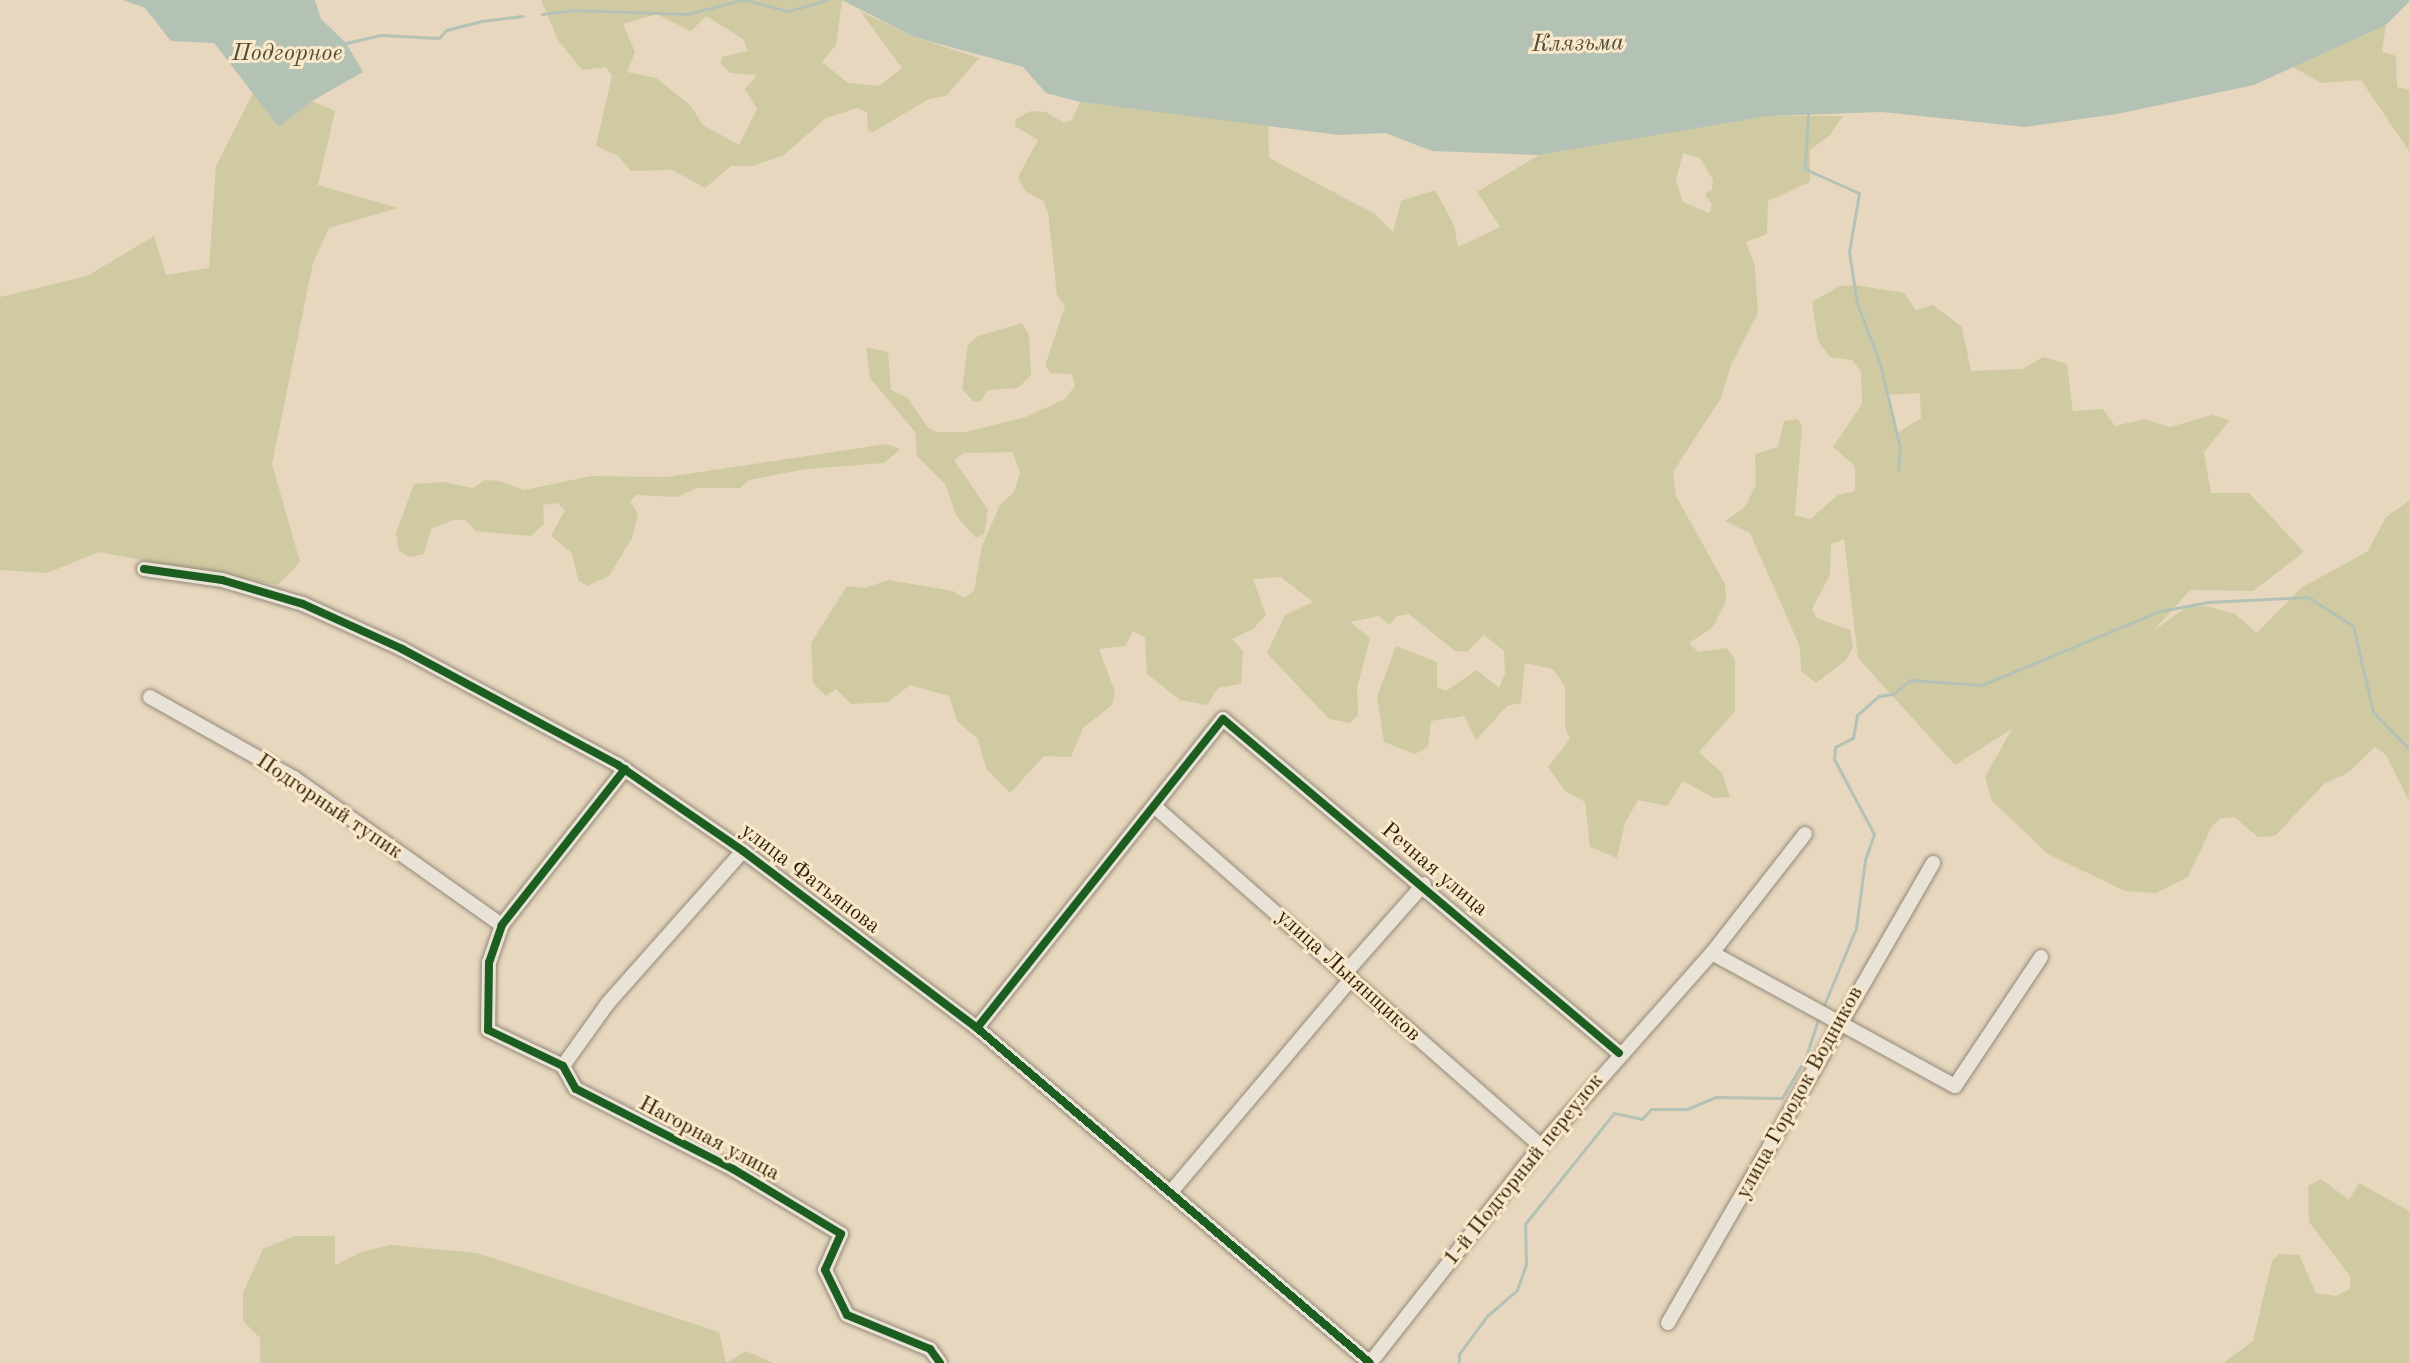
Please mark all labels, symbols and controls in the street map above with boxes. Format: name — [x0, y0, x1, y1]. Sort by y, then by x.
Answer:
water label: Клязьма — [1532, 30, 1624, 60]
water label: Подгорное — [232, 41, 342, 69]
street label: Подгорный тупик — [251, 748, 407, 866]
street label: улица Фатьянова — [735, 818, 885, 940]
street label: Речная улица — [1375, 818, 1493, 922]
street label: улица Льнянщиков — [1270, 904, 1426, 1048]
street label: улица Городок Водников — [1730, 982, 1870, 1204]
street label: 1-й Подгорный переулок — [1438, 1069, 1610, 1271]
street label: Нагорная улица — [634, 1091, 784, 1187]

